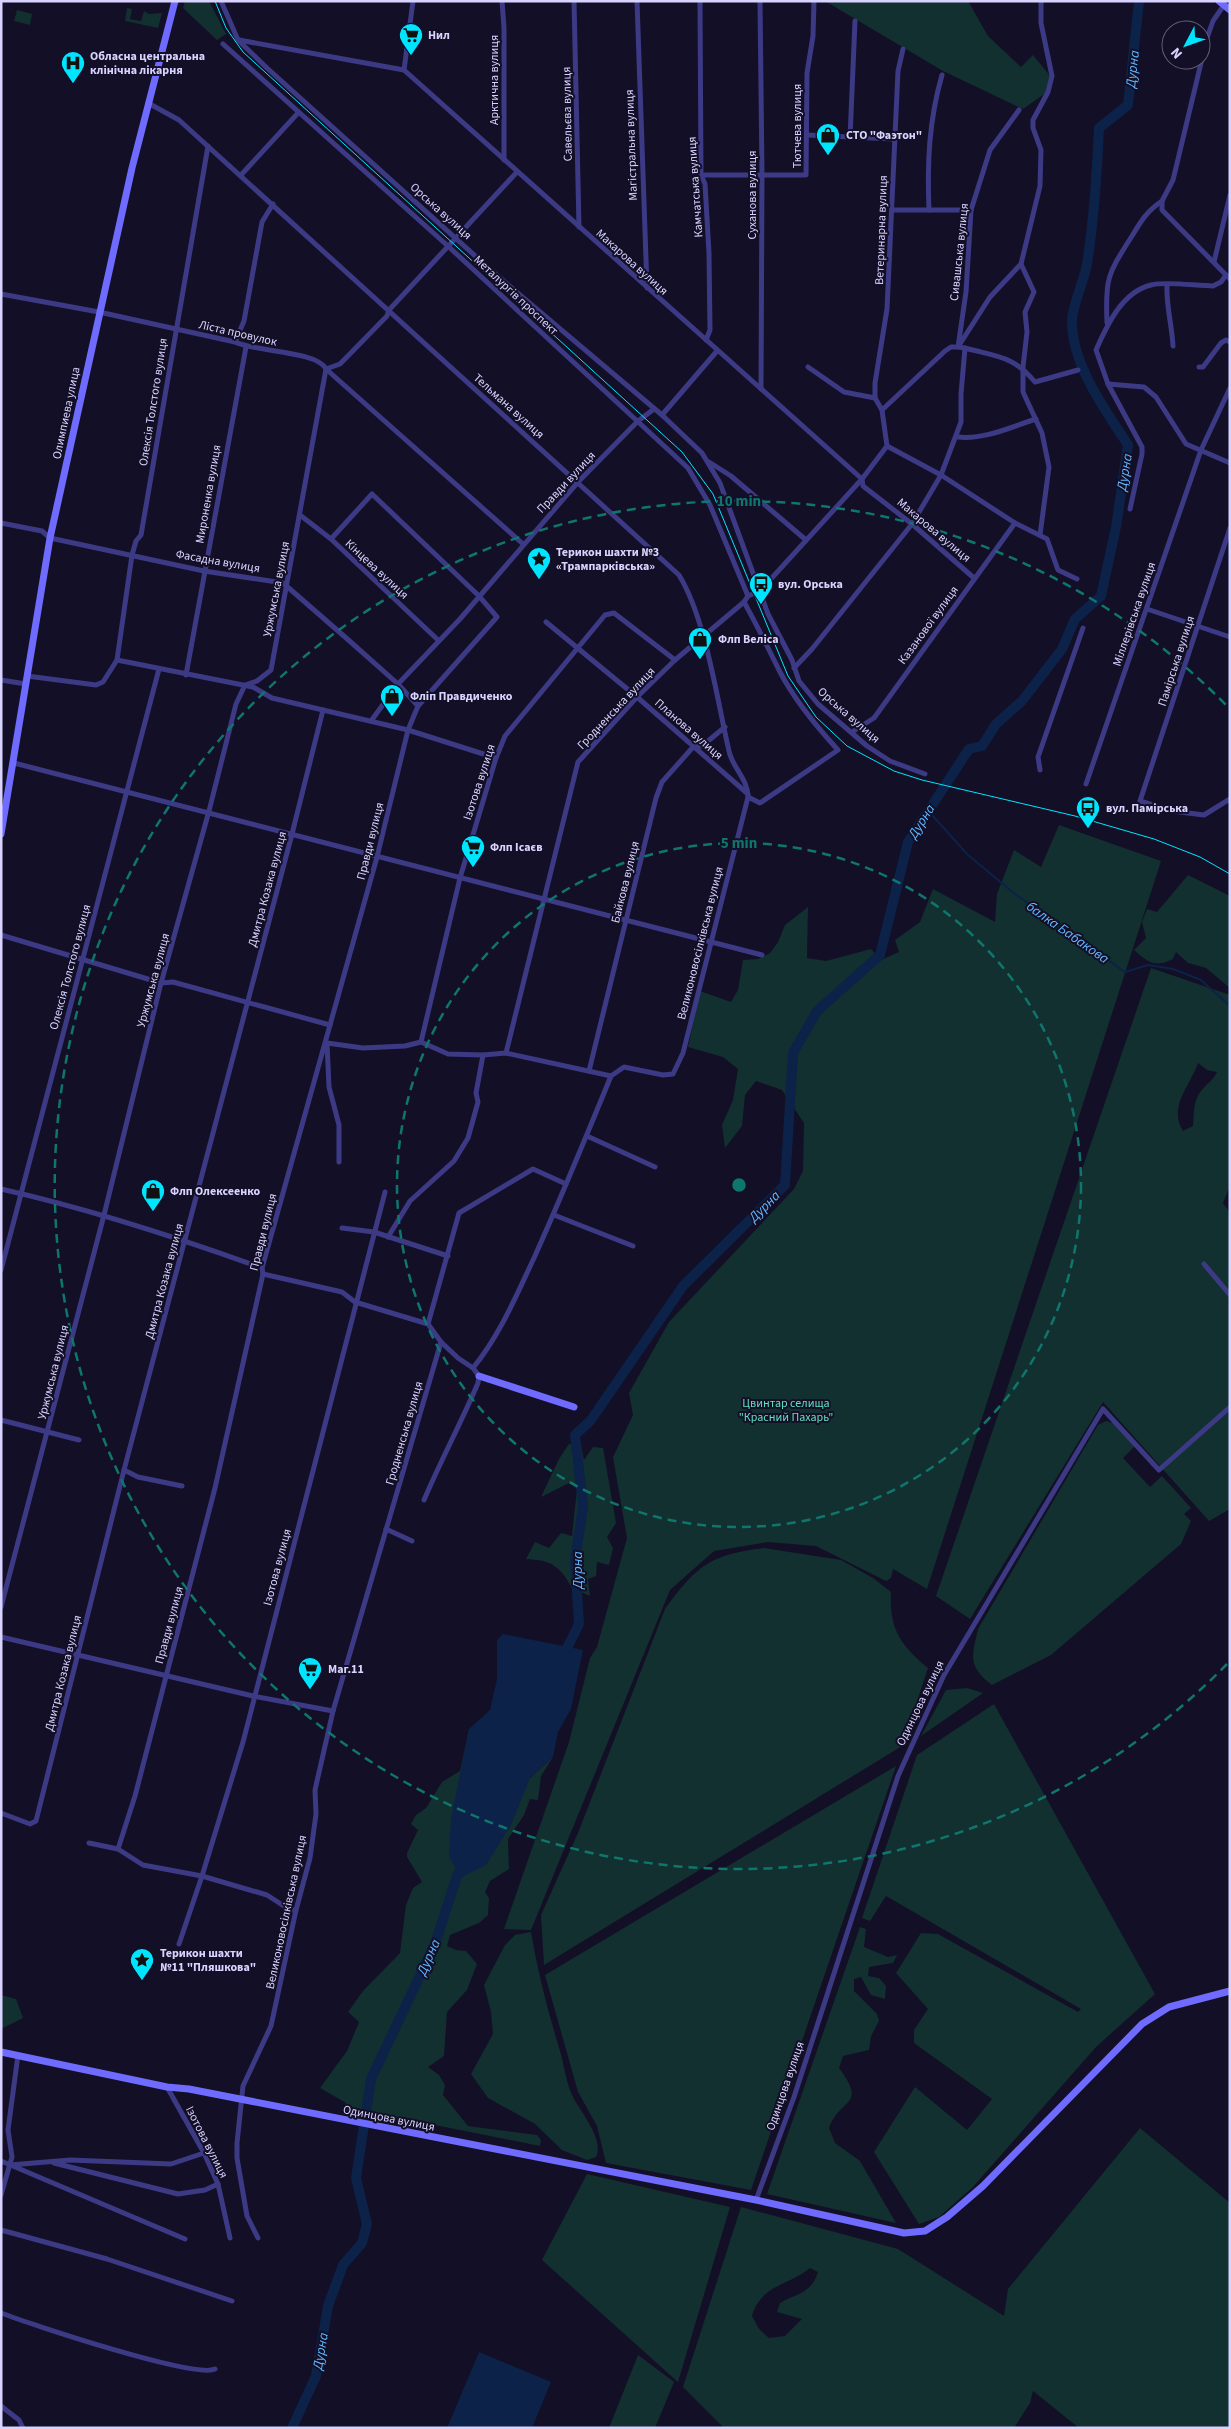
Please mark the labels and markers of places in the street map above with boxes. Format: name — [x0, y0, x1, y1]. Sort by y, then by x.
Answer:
supermarket icon: Нил — [398, 22, 424, 56]
place label: Нил — [428, 27, 450, 44]
place label: Обласна центральна клінічна лікарня — [90, 48, 205, 79]
hospital icon: Обласна центральна клінічна лікарня — [60, 50, 86, 84]
shop icon: СТО "Фаэтон" — [815, 122, 841, 156]
place label: СТО "Фаэтон" — [846, 127, 922, 144]
place label: Терикон шахти №3 «Трампарківська» — [556, 544, 659, 575]
place icon: Терикон шахти №3 «Трампарківська» — [526, 546, 552, 580]
bus stop icon: вул. Орська — [748, 571, 774, 605]
place label: вул. Орська — [778, 576, 843, 593]
shop icon: Флп Веліса — [687, 626, 713, 660]
place label: Флп Веліса — [718, 631, 779, 648]
shop icon: Фліп Правдиченко — [379, 683, 405, 717]
place label: Фліп Правдиченко — [410, 688, 513, 705]
bus stop icon: вул. Памірська — [1075, 795, 1101, 829]
place label: вул. Памірська — [1106, 800, 1188, 817]
supermarket icon: Флп Ісаєв — [460, 834, 486, 868]
place label: Флп Ісаєв — [490, 839, 543, 856]
centre of rings — [730, 1176, 748, 1194]
shop icon: Флп Олексеенко — [140, 1178, 166, 1212]
place label: Флп Олексеенко — [170, 1183, 260, 1200]
supermarket icon: Маг.11 — [297, 1656, 323, 1690]
place label: Маг.11 — [328, 1661, 364, 1678]
place label: Терикон шахти №11 "Пляшкова" — [160, 1945, 256, 1976]
place icon: Терикон шахти №11 "Пляшкова" — [129, 1947, 155, 1981]

